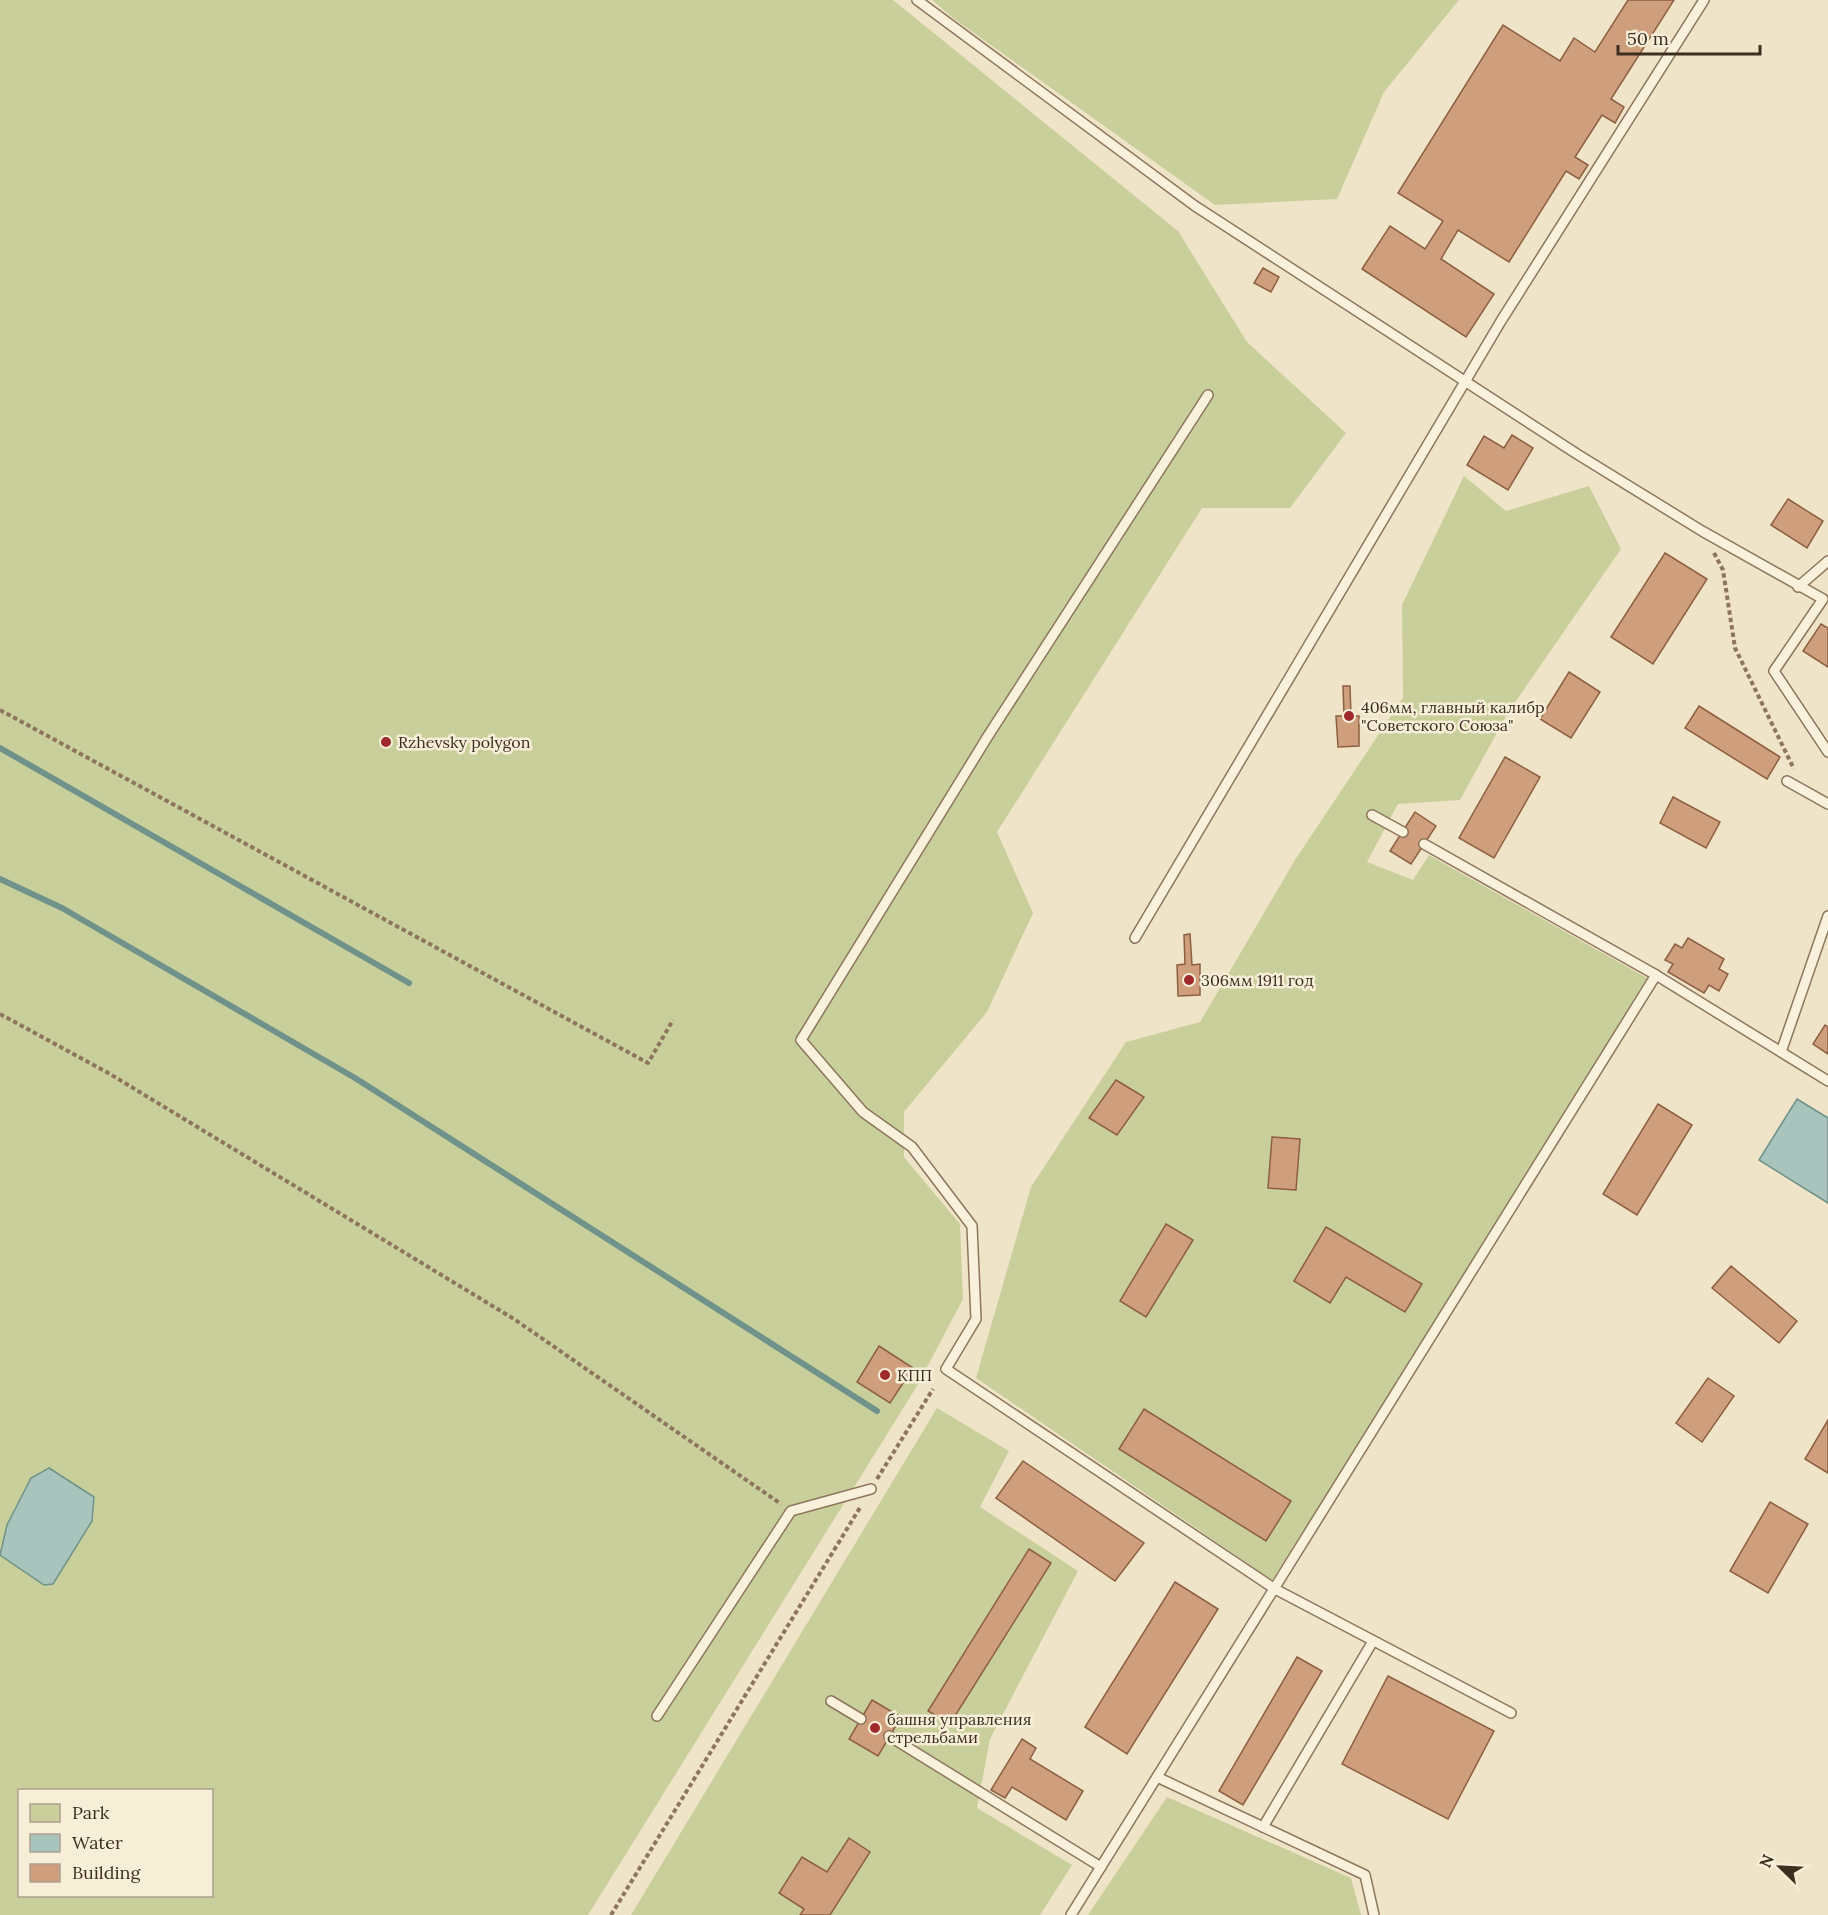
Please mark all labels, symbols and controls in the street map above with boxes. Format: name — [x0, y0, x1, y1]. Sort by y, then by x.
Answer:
scale bar — [1618, 18, 1760, 56]
text: 50 m — [1627, 27, 1669, 50]
place label: 406мм, главный калибр "Советского Союза" — [1361, 697, 1544, 735]
marker: 406мм, главный калибр "Советского Союза" — [1342, 709, 1356, 723]
place label: Rzhevsky polygon — [398, 732, 531, 752]
marker: Rzhevsky polygon — [379, 735, 393, 749]
place label: 306мм 1911 год — [1201, 970, 1314, 990]
marker: 306мм 1911 год — [1182, 973, 1196, 987]
place label: КПП — [897, 1365, 932, 1385]
marker: КПП — [878, 1368, 892, 1382]
place label: башня управления стрельбами — [887, 1709, 1031, 1747]
marker: башня управления стрельбами — [868, 1721, 882, 1735]
legend — [18, 1789, 213, 1897]
text: Park — [72, 1801, 110, 1824]
text: Water — [72, 1831, 123, 1854]
north arrow — [1750, 1837, 1810, 1897]
text: N — [1755, 1851, 1778, 1871]
text: Building — [72, 1861, 142, 1884]

